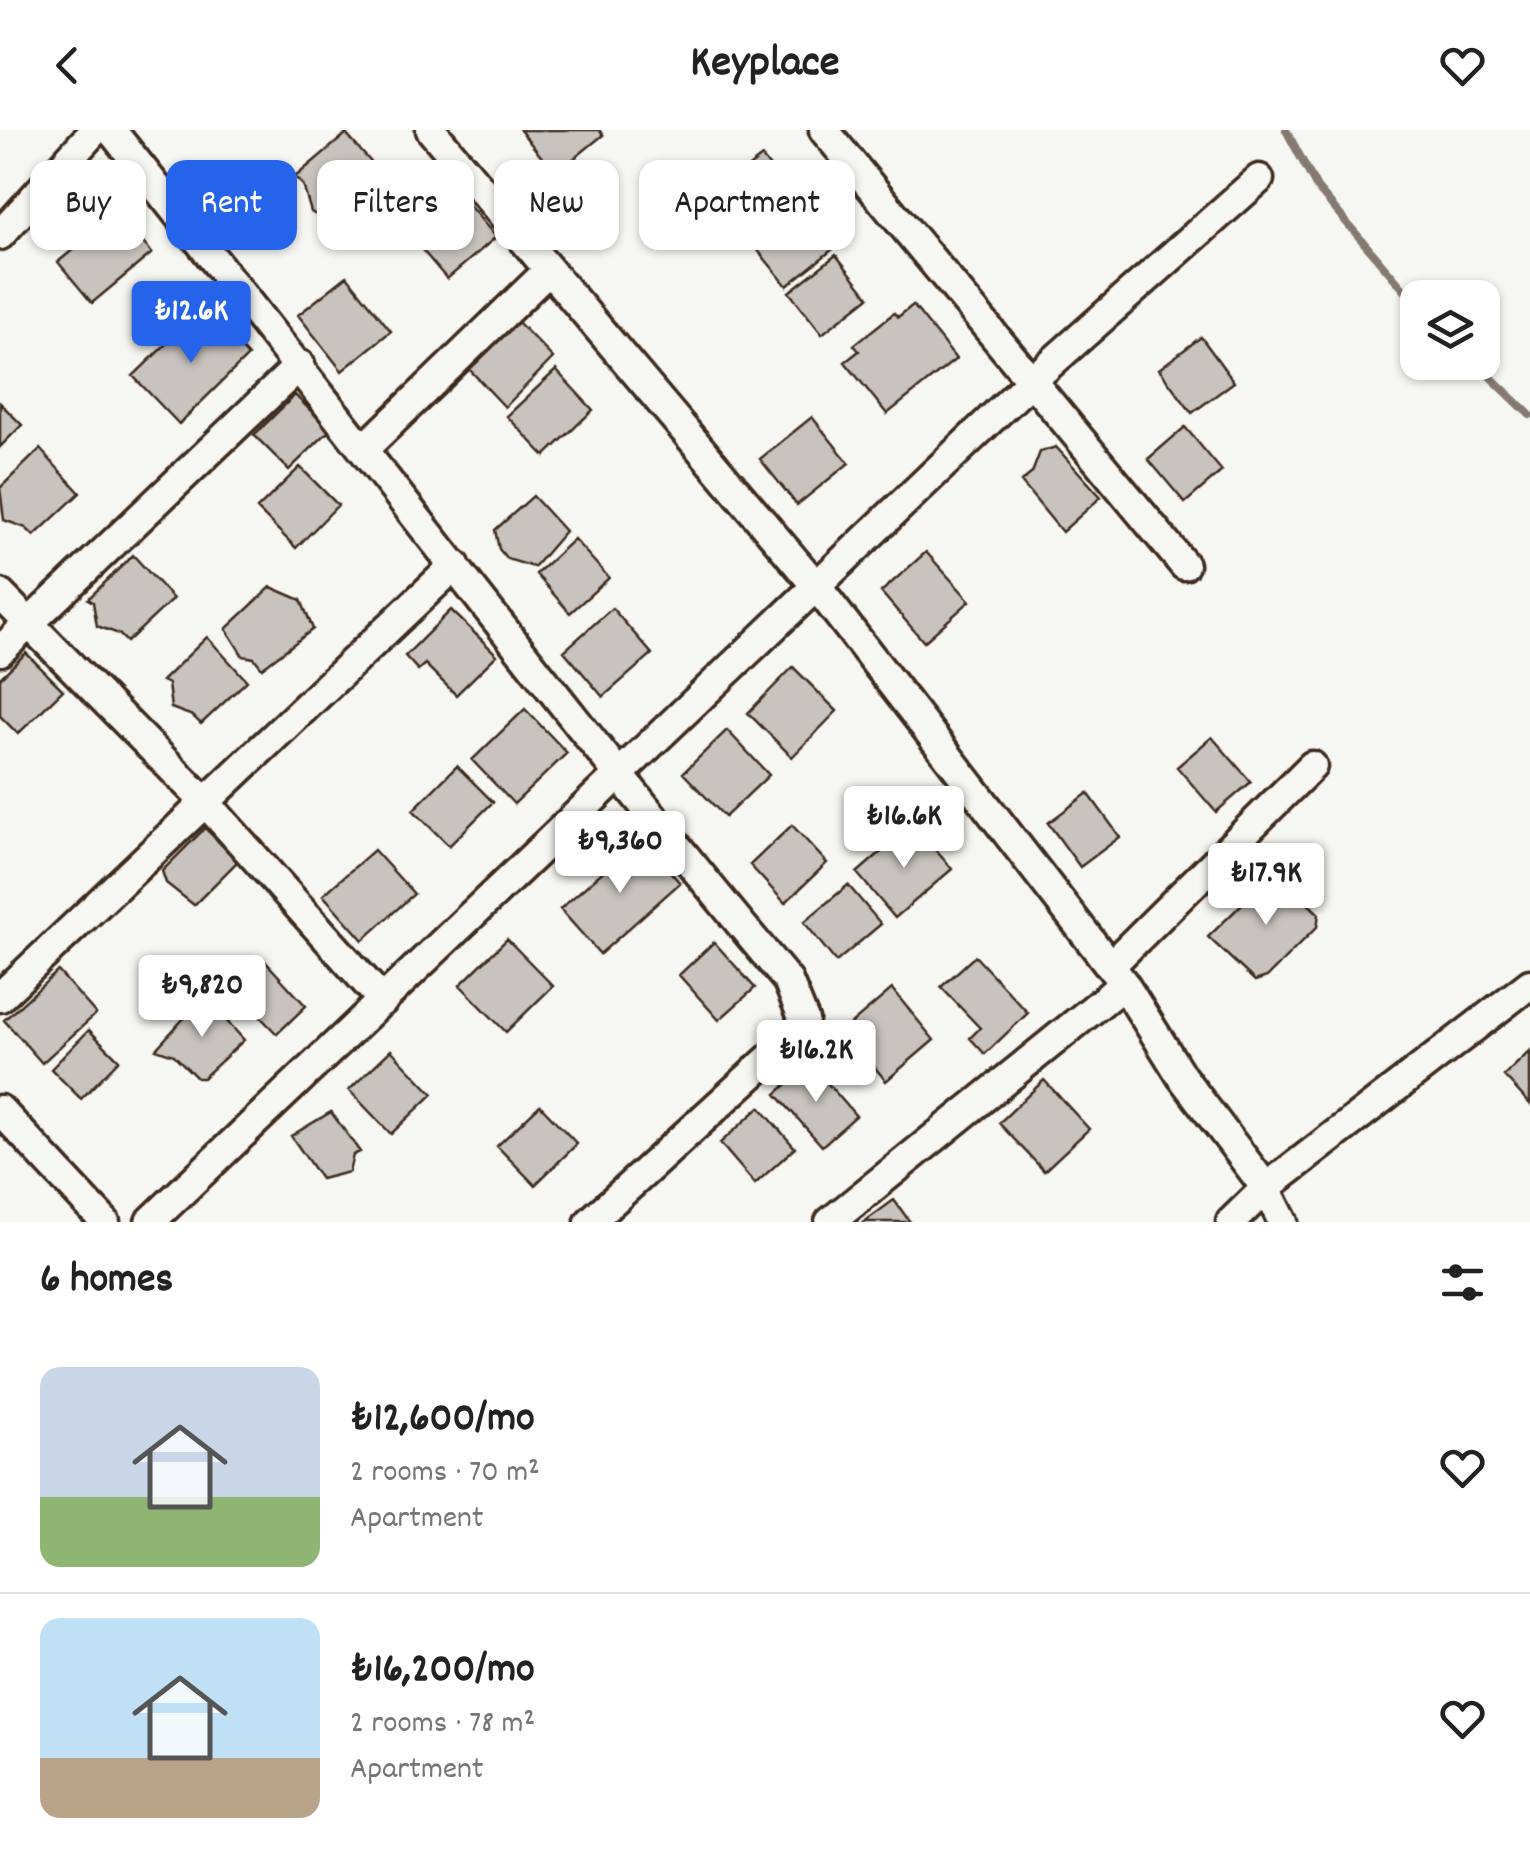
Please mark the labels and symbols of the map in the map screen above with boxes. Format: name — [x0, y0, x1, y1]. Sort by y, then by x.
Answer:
pin: ₺12.6K — [110, 281, 272, 366]
pin: ₺16.6K — [823, 786, 985, 871]
pin: ₺9,360 — [539, 811, 701, 896]
pin: ₺17.9K — [1185, 843, 1347, 928]
pin: ₺9,820 — [121, 955, 283, 1040]
pin: ₺16.2K — [735, 1020, 897, 1105]

